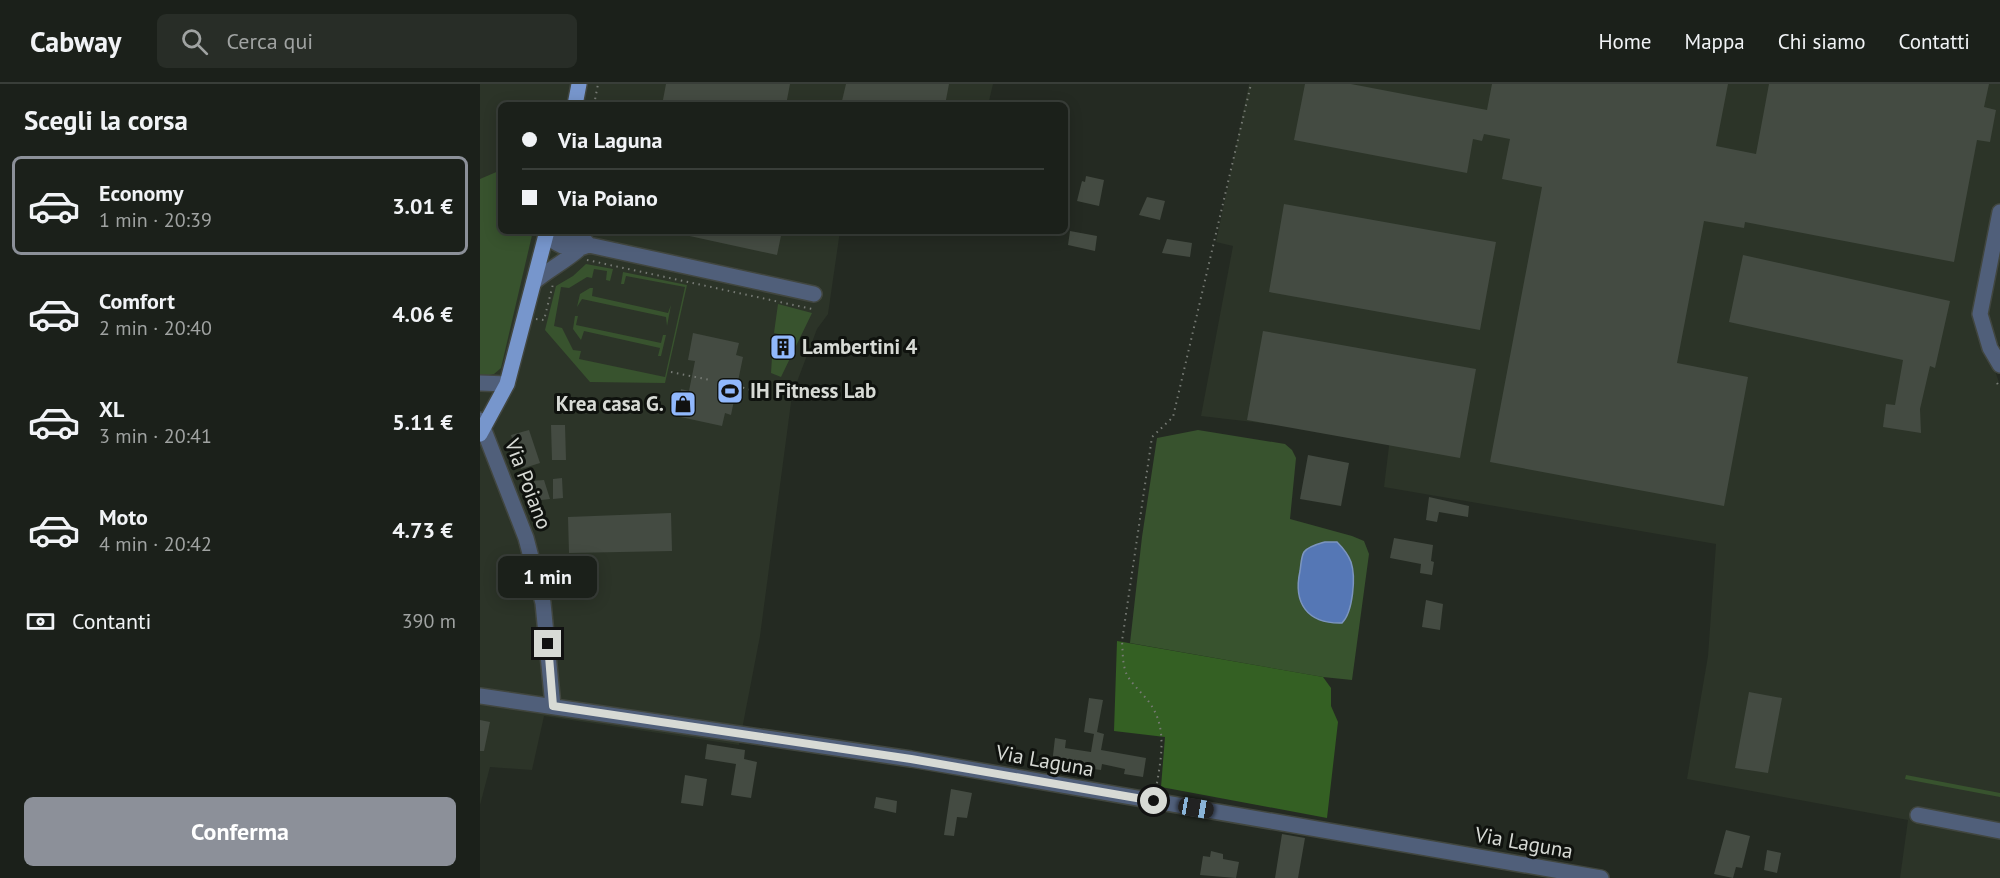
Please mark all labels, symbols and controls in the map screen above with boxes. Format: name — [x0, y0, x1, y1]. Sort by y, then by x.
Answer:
search box — [157, 14, 577, 68]
text: Cabway — [30, 23, 121, 60]
icon: search — [178, 25, 211, 58]
text: Cerca qui — [226, 27, 313, 55]
text: Home — [1598, 28, 1652, 55]
text: Mappa — [1685, 28, 1745, 55]
text: Chi siamo — [1778, 28, 1866, 55]
text: Contatti — [1899, 28, 1970, 55]
text: Scegli la corsa — [24, 103, 188, 137]
text: Via Laguna — [558, 126, 662, 154]
icon: car — [27, 179, 81, 233]
text: Economy — [99, 179, 183, 207]
text: Via Poiano — [558, 184, 658, 212]
text: 3.01 € — [392, 192, 453, 220]
text: 1 min · 20:39 — [99, 207, 212, 233]
icon: car — [27, 287, 81, 341]
text: Comfort — [99, 287, 175, 315]
text: 4.06 € — [392, 300, 453, 328]
text: 2 min · 20:40 — [99, 315, 212, 341]
building icon: Lambertini 4 — [768, 332, 798, 362]
place label: Lambertini 4 — [802, 333, 917, 360]
sports icon: IH Fitness Lab — [715, 376, 745, 406]
place label: IH Fitness Lab — [750, 377, 876, 404]
shop icon: Krea casa G. — [668, 389, 698, 419]
place label: Krea casa G. — [556, 390, 664, 417]
icon: car — [27, 395, 81, 449]
text: XL — [99, 395, 124, 423]
text: 5.11 € — [392, 408, 453, 436]
text: 3 min · 20:41 — [99, 423, 212, 449]
street label: Via Poiano — [499, 434, 558, 533]
icon: car — [27, 503, 81, 557]
text: Moto — [99, 503, 148, 531]
text: 4.73 € — [392, 516, 453, 544]
text: 4 min · 20:42 — [99, 531, 212, 557]
callout: 1 min — [499, 557, 598, 599]
text: 1 min — [523, 564, 572, 590]
icon: cash — [24, 605, 57, 638]
text: Contanti — [72, 607, 151, 635]
text: 390 m — [402, 608, 456, 634]
route end — [534, 630, 561, 657]
street label: Via Laguna — [993, 738, 1096, 782]
route start — [1140, 787, 1167, 814]
car — [1177, 796, 1215, 820]
button: Conferma — [24, 797, 456, 866]
street label: Via Laguna — [1472, 820, 1575, 864]

